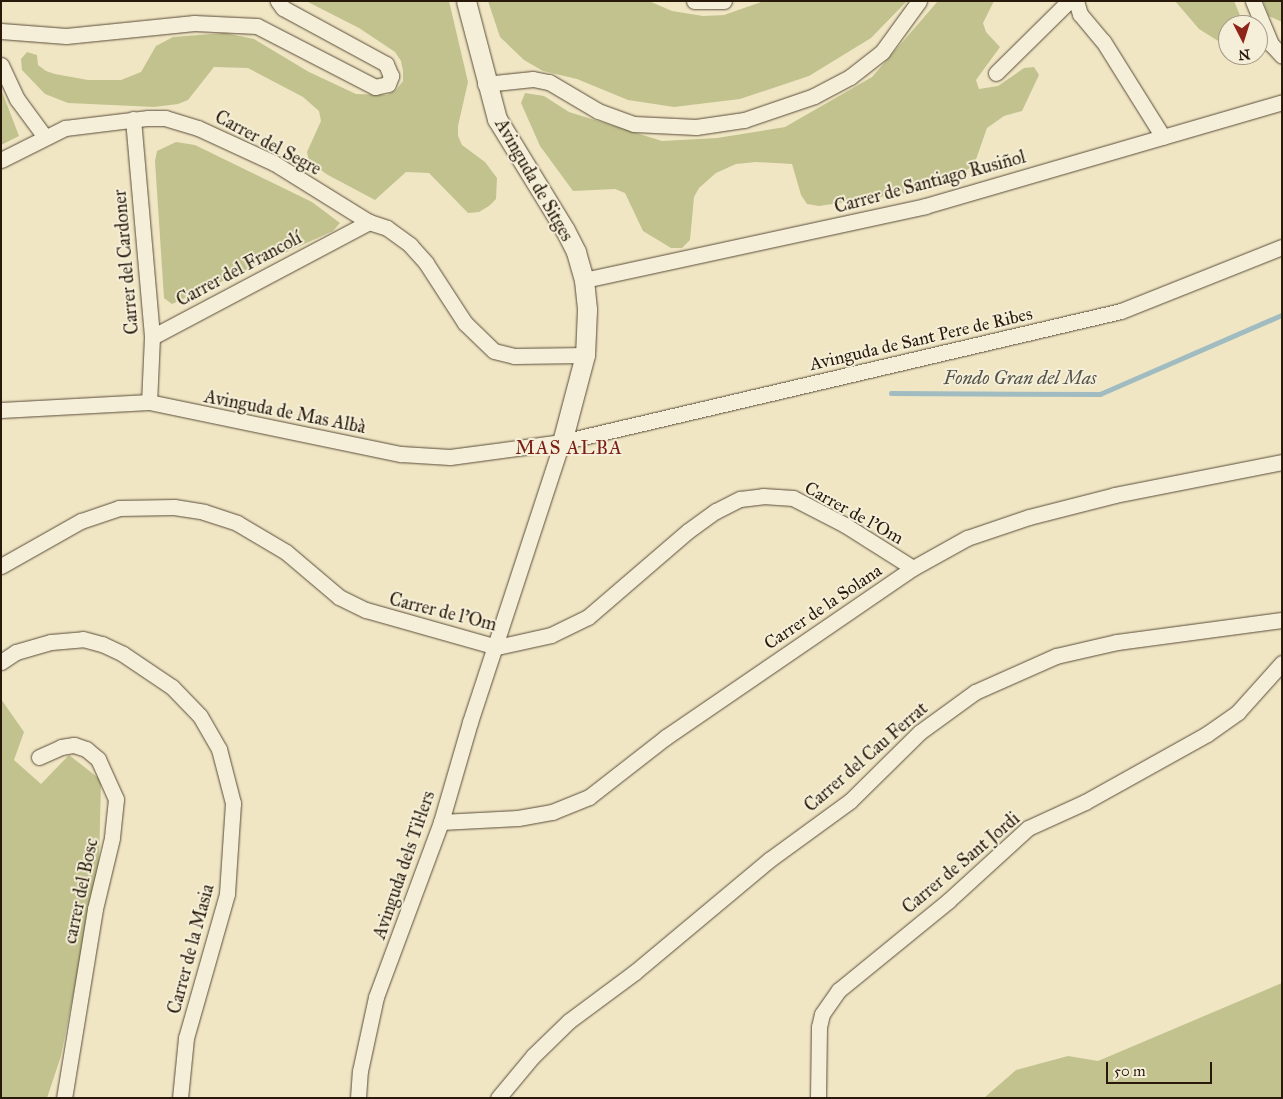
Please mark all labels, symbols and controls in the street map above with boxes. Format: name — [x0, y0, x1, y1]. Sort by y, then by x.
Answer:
north arrow — [1218, 15, 1268, 65]
text: N — [1238, 45, 1251, 63]
street label: Carrer del Segre — [211, 106, 325, 180]
street label: Avinguda de Sitges — [490, 115, 578, 245]
street label: Carrer de Santiago Rusiñol — [832, 146, 1028, 218]
street label: Carrer del Cardoner — [109, 189, 143, 335]
street label: Carrer del Francolí — [173, 227, 305, 311]
street label: Avinguda de Sant Pere de Ribes — [808, 303, 1034, 375]
water label: Fondo Gran del Mas — [943, 367, 1097, 389]
street label: Avinguda de Mas Albà — [203, 386, 367, 438]
district label: MAS ALBA — [514, 437, 624, 459]
street label: Carrer de l'Om — [801, 477, 907, 549]
street label: Carrer de la Solana — [760, 560, 886, 654]
street label: Carrer de l'Om — [387, 588, 499, 636]
street label: Carrer del Cau Ferrat — [800, 698, 932, 816]
street label: Avinguda dels Til·lers — [369, 788, 439, 942]
street label: Carrer de Sant Jordi — [898, 808, 1024, 918]
street label: carrer del Bosc — [59, 836, 103, 946]
street label: Carrer de la Masia — [163, 882, 219, 1016]
scale bar — [1108, 1052, 1214, 1084]
text: 50 m — [1114, 1062, 1146, 1080]

